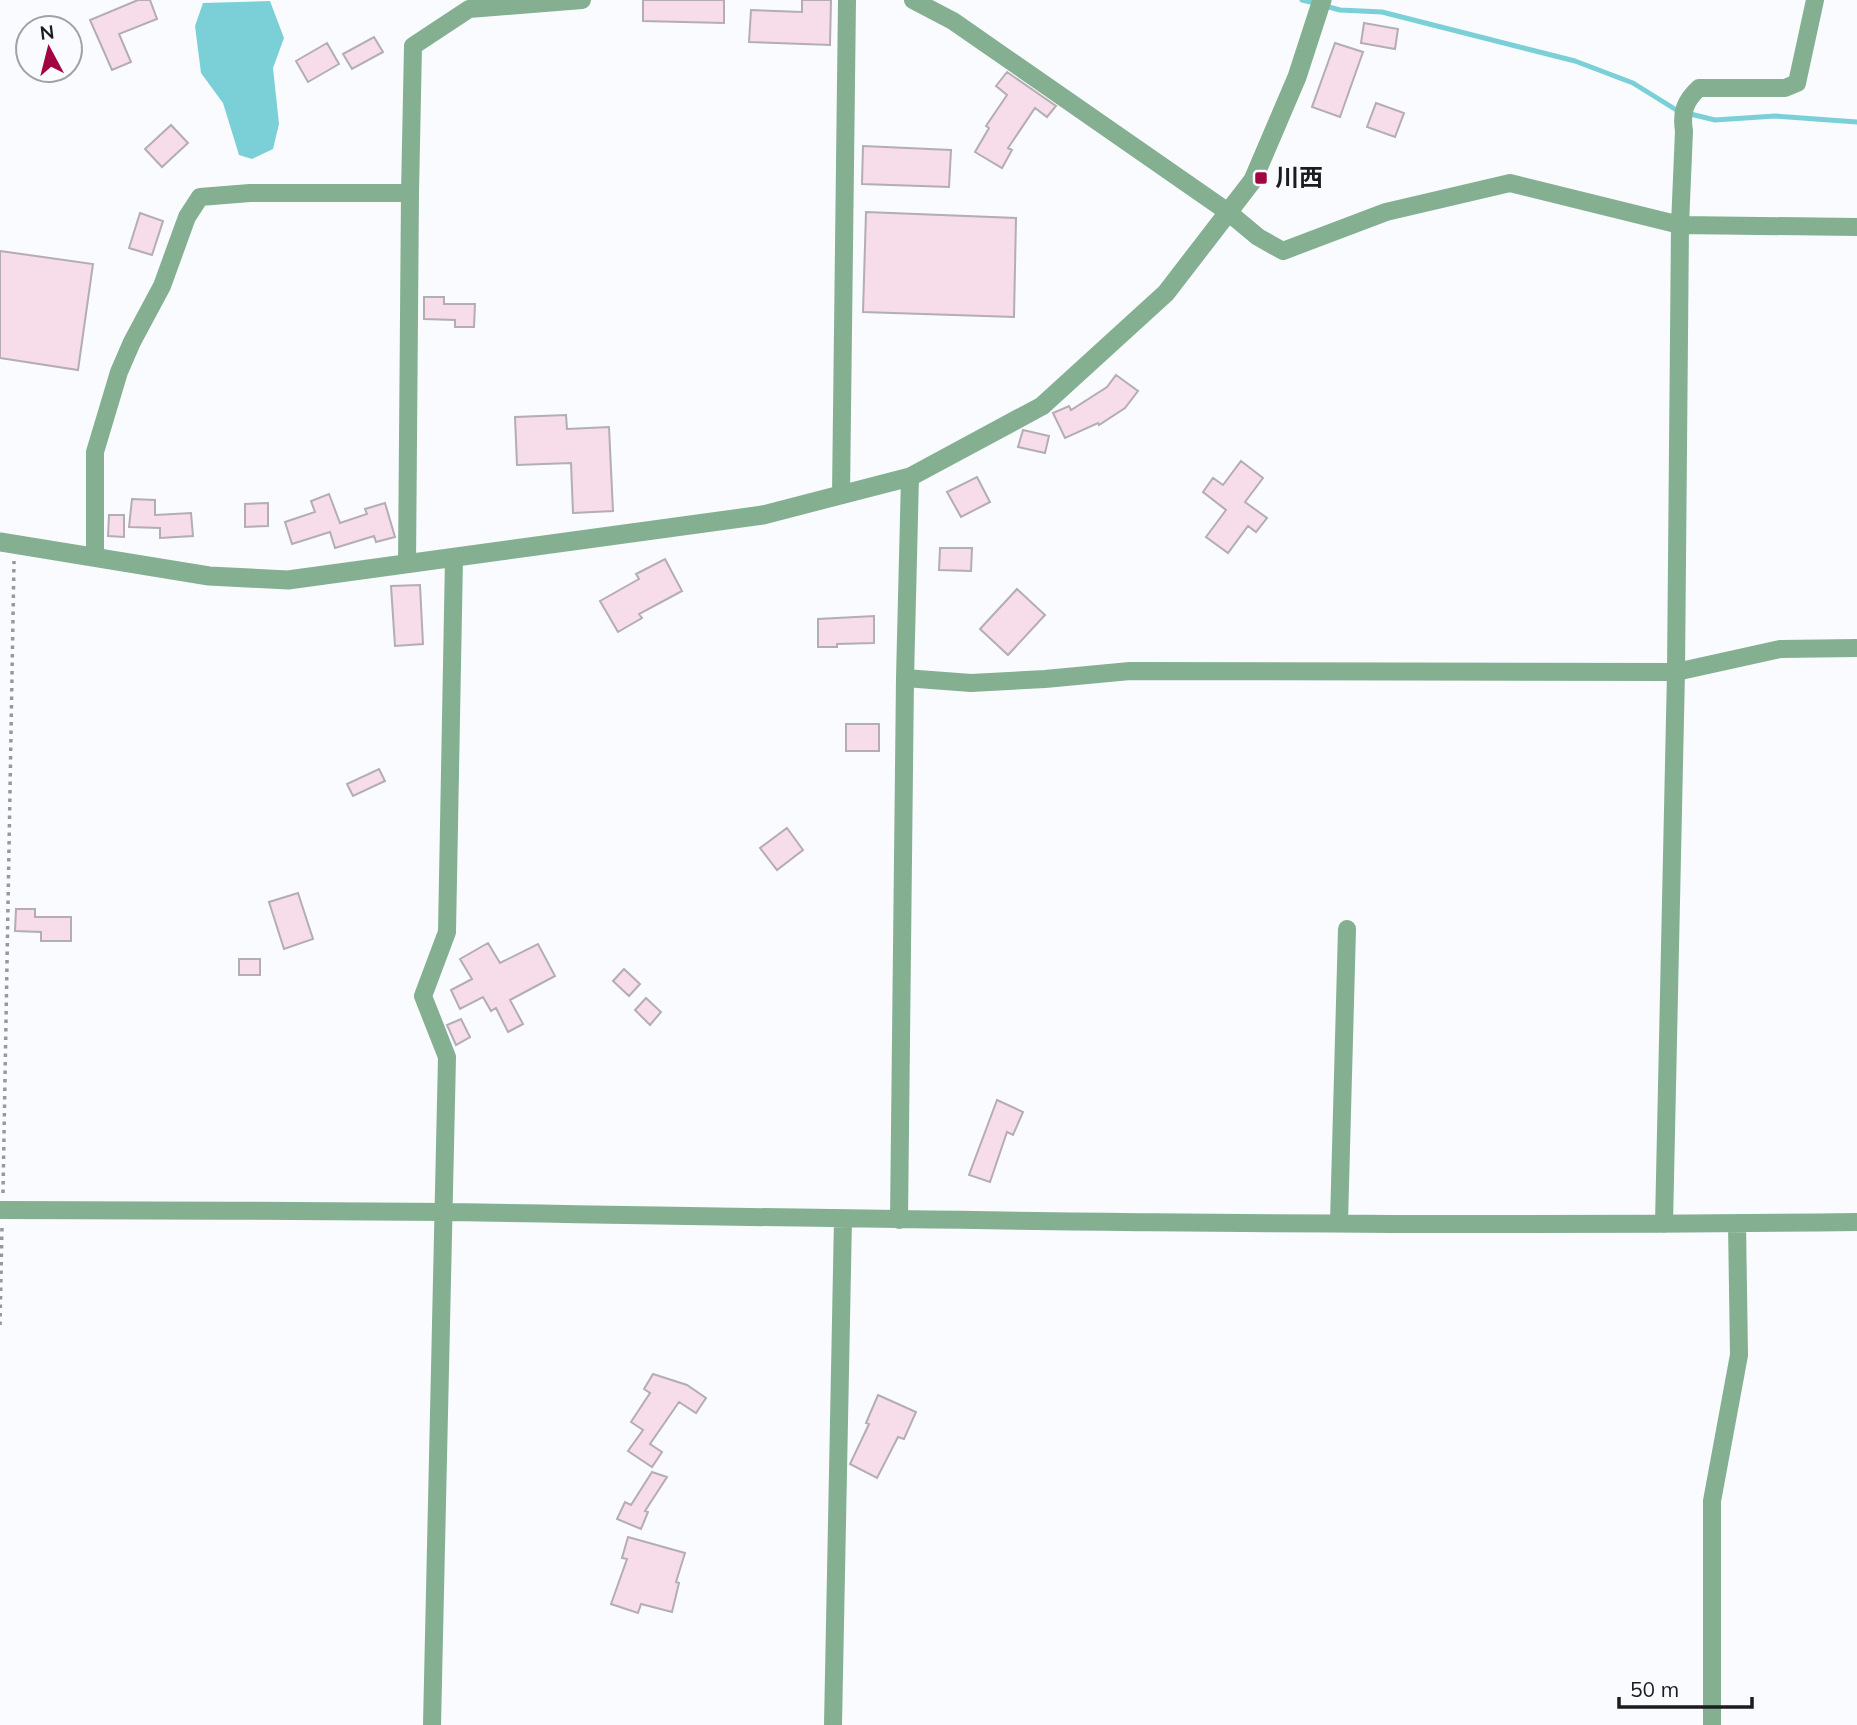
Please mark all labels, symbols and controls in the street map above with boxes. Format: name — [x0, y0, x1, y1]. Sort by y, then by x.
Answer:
north arrow — [14, 14, 84, 84]
text: N — [38, 19, 56, 45]
place label: 川西 — [1275, 162, 1323, 192]
marker: 川西 — [1253, 170, 1269, 186]
scale bar — [1619, 1666, 1752, 1710]
text: 50 m — [1630, 1676, 1679, 1702]

